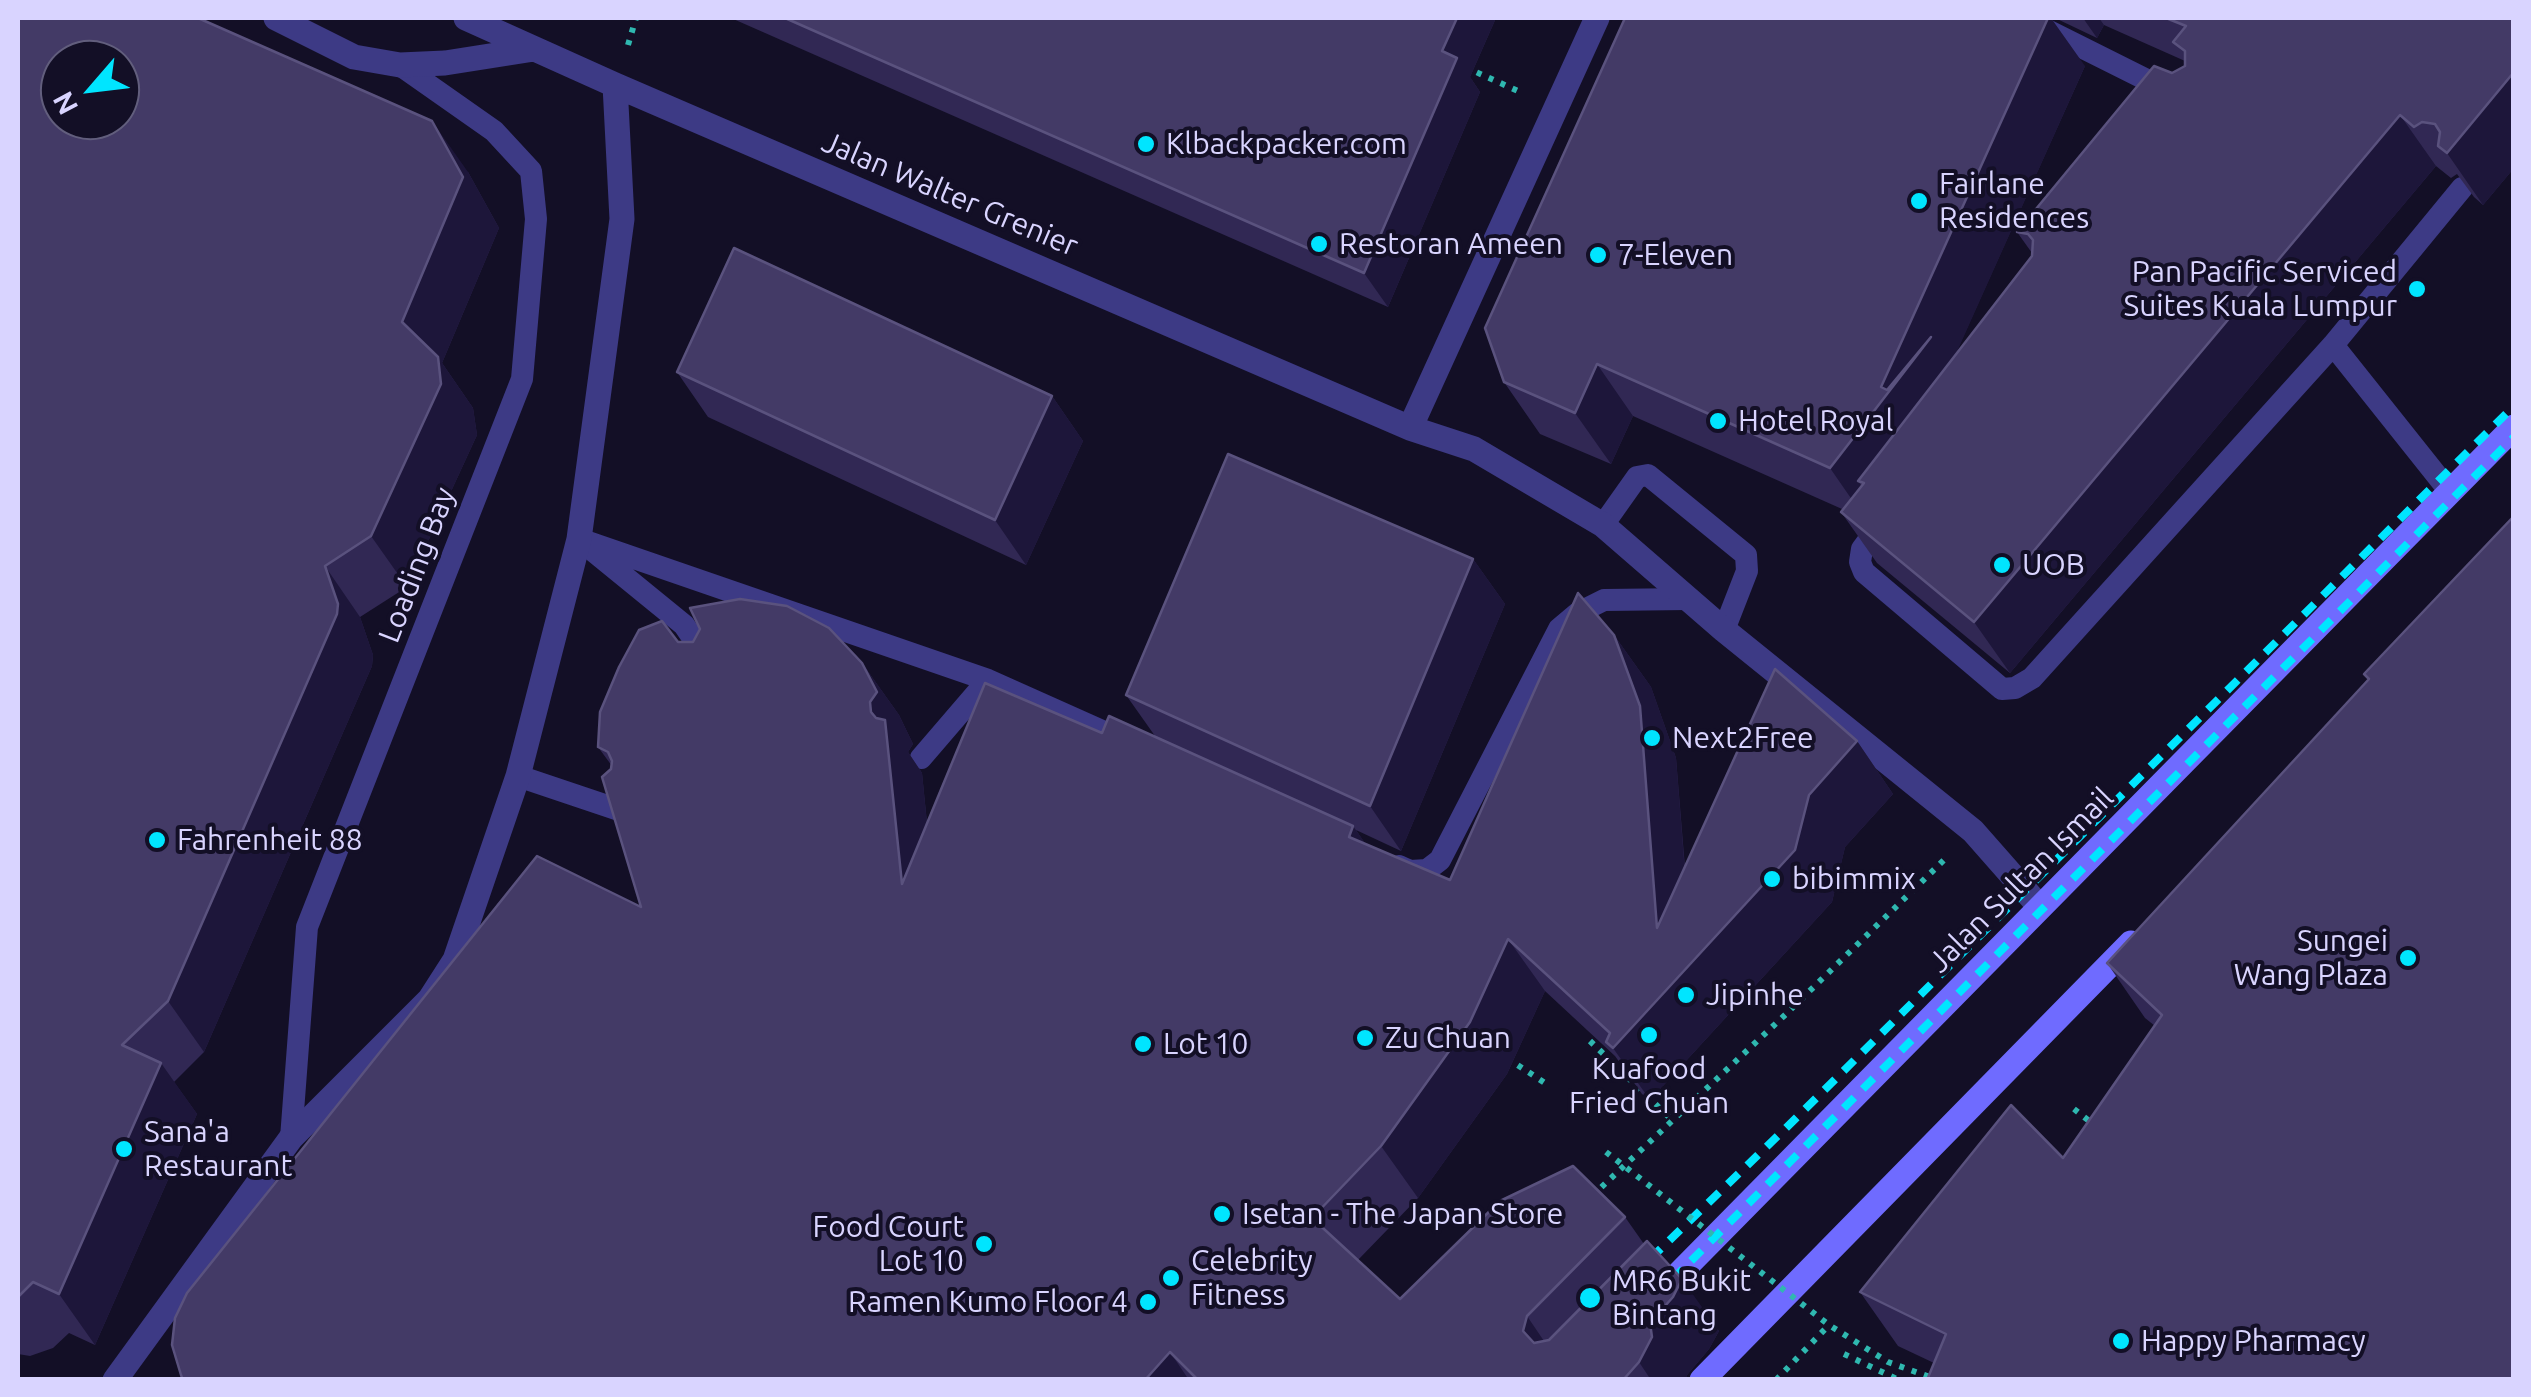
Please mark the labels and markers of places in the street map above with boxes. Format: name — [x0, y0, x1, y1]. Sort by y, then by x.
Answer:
place label: Klbackpacker.com — [1166, 126, 1407, 162]
marker: Klbackpacker.com — [1135, 133, 1157, 155]
place label: Fairlane Residences — [1939, 166, 2089, 236]
marker: Fairlane Residences — [1908, 190, 1930, 212]
place label: Restoran Ameen — [1339, 226, 1563, 262]
marker: Restoran Ameen — [1308, 233, 1330, 255]
place label: 7-Eleven — [1618, 237, 1733, 273]
marker: 7-Eleven — [1587, 244, 1609, 266]
place label: Pan Pacific Serviced Suites Kuala Lumpur — [2123, 254, 2397, 324]
marker: Pan Pacific Serviced Suites Kuala Lumpur — [2406, 278, 2428, 300]
place label: Hotel Royal — [1738, 403, 1893, 439]
marker: Hotel Royal — [1707, 410, 1729, 432]
place label: UOB — [2022, 547, 2085, 583]
marker: UOB — [1991, 554, 2013, 576]
place label: Next2Free — [1672, 720, 1814, 756]
marker: Next2Free — [1641, 727, 1663, 749]
place label: Fahrenheit 88 — [177, 822, 363, 858]
marker: Fahrenheit 88 — [146, 829, 168, 851]
place label: bibimmix — [1792, 861, 1916, 897]
marker: bibimmix — [1761, 868, 1783, 890]
place label: Sungei Wang Plaza — [2234, 923, 2388, 994]
marker: Sungei Wang Plaza — [2397, 947, 2419, 969]
place label: Jipinhe — [1706, 977, 1804, 1013]
marker: Jipinhe — [1675, 984, 1697, 1006]
place label: Zu Chuan — [1385, 1020, 1511, 1056]
marker: Kuafood Fried Chuan — [1638, 1024, 1660, 1046]
place label: Lot 10 — [1163, 1026, 1248, 1062]
marker: Zu Chuan — [1354, 1027, 1376, 1049]
marker: Lot 10 — [1132, 1033, 1154, 1055]
place label: Kuafood Fried Chuan — [1569, 1051, 1729, 1122]
place label: Sana'a Restaurant — [144, 1114, 292, 1184]
marker: Sana'a Restaurant — [113, 1138, 135, 1160]
place label: Isetan - The Japan Store — [1242, 1196, 1563, 1232]
marker: Isetan - The Japan Store — [1211, 1203, 1233, 1225]
place label: Food Court Lot 10 — [813, 1209, 964, 1280]
marker: Food Court Lot 10 — [973, 1233, 995, 1255]
place label: Celebrity Fitness — [1191, 1243, 1313, 1314]
place label: MR6 Bukit Bintang — [1612, 1263, 1751, 1334]
marker: Celebrity Fitness — [1160, 1267, 1182, 1289]
place label: Ramen Kumo Floor 4 — [848, 1284, 1128, 1320]
marker: MR6 Bukit Bintang — [1577, 1285, 1603, 1311]
marker: Ramen Kumo Floor 4 — [1137, 1291, 1159, 1313]
place label: Happy Pharmacy — [2141, 1323, 2366, 1359]
marker: Happy Pharmacy — [2110, 1330, 2132, 1352]

